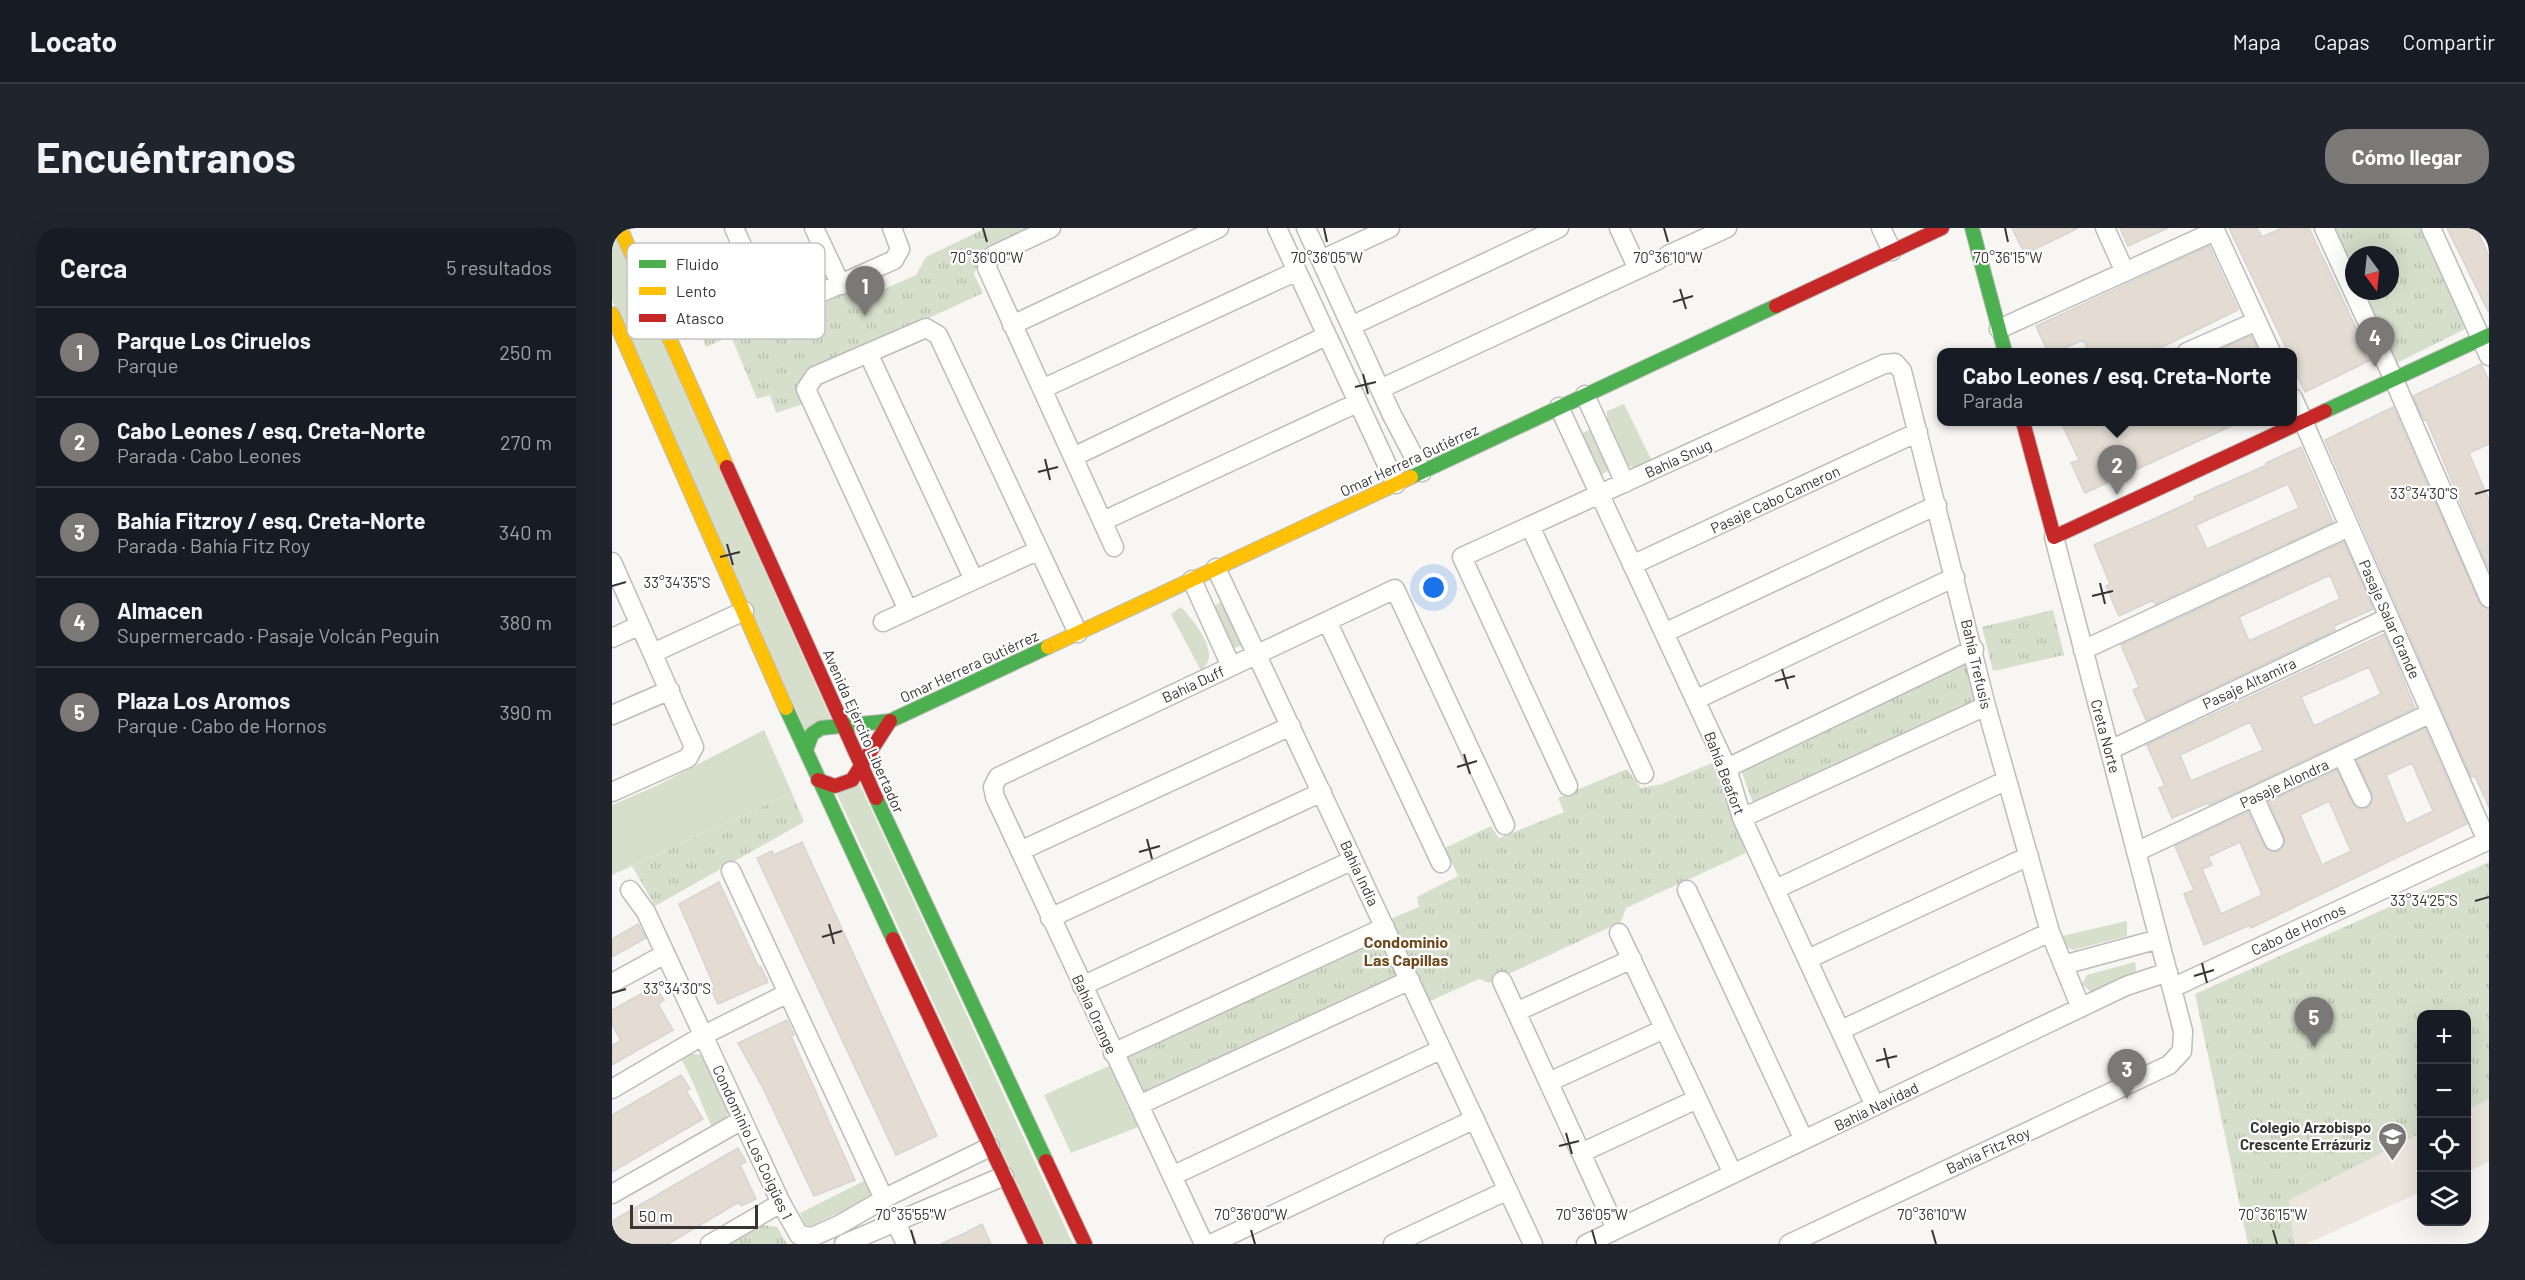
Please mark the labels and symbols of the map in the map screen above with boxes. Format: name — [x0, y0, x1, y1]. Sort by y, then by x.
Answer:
legend — [627, 243, 825, 339]
north arrow — [2345, 246, 2399, 300]
text: 70°36'00"W — [951, 248, 1023, 266]
text: 70°36'05"W — [1291, 248, 1363, 266]
text: 70°36'10"W — [1633, 248, 1703, 266]
text: 70°36'15"W — [1974, 248, 2042, 266]
text: Fluido — [676, 254, 719, 273]
pin: 1 — [846, 266, 884, 316]
text: Lento — [676, 281, 717, 300]
text: Atasco — [676, 308, 724, 327]
pin: 4 — [2356, 318, 2394, 367]
street label: Omar Herrera Gutiérrez — [1337, 420, 1481, 500]
street label: Bahía Snug — [1642, 435, 1714, 481]
pin: 2 — [2098, 446, 2136, 495]
street label: Pasaje Cabo Cameron — [1707, 461, 1843, 537]
text: 33°34'30"S — [2390, 484, 2458, 502]
street label: Pasaje Salar Grande — [2356, 557, 2424, 681]
text: 33°34'35"S — [643, 573, 711, 591]
your location — [1419, 573, 1448, 602]
street label: Bahía Trefusis — [1958, 617, 1996, 711]
street label: Omar Herrera Gutiérrez — [897, 626, 1041, 706]
street label: Avenida Ejército Libertador — [820, 646, 909, 816]
street label: Pasaje Altamira — [2199, 653, 2299, 713]
street label: Bahía Duff — [1159, 662, 1227, 706]
street label: Creta Norte — [2088, 697, 2124, 775]
street label: Bahía Beafort — [1701, 729, 1749, 817]
street label: Pasaje Alondra — [2237, 755, 2331, 811]
street label: Bahía India — [1337, 837, 1383, 909]
text: 33°34'25"S — [2390, 891, 2458, 909]
street label: Cabo de Hornos — [2248, 899, 2348, 959]
district label: Condominio Las Capillas — [1364, 932, 1448, 969]
street label: Bahía Orange — [1069, 971, 1121, 1057]
text: 33°34'30"S — [643, 979, 711, 997]
pin: 5 — [2294, 998, 2334, 1047]
pin: 3 — [2108, 1050, 2146, 1099]
street label: Condominio Los Coigües 1 — [709, 1062, 797, 1222]
street label: Bahía Navidad — [1831, 1078, 1921, 1134]
place label: Colegio Arzobispo Crescente Errázuriz — [2240, 1118, 2371, 1153]
school or university icon: Colegio Arzobispo Crescente Errázuriz — [2376, 1120, 2408, 1162]
street label: Bahía Fitz Roy — [1943, 1123, 2033, 1177]
scale bar — [630, 1202, 758, 1230]
text: 70°35'55"W — [875, 1205, 947, 1223]
text: 70°36'00"W — [1215, 1205, 1287, 1223]
text: 70°36'05"W — [1556, 1205, 1628, 1223]
text: 70°36'10"W — [1897, 1205, 1967, 1223]
text: 70°36'15"W — [2239, 1205, 2307, 1223]

